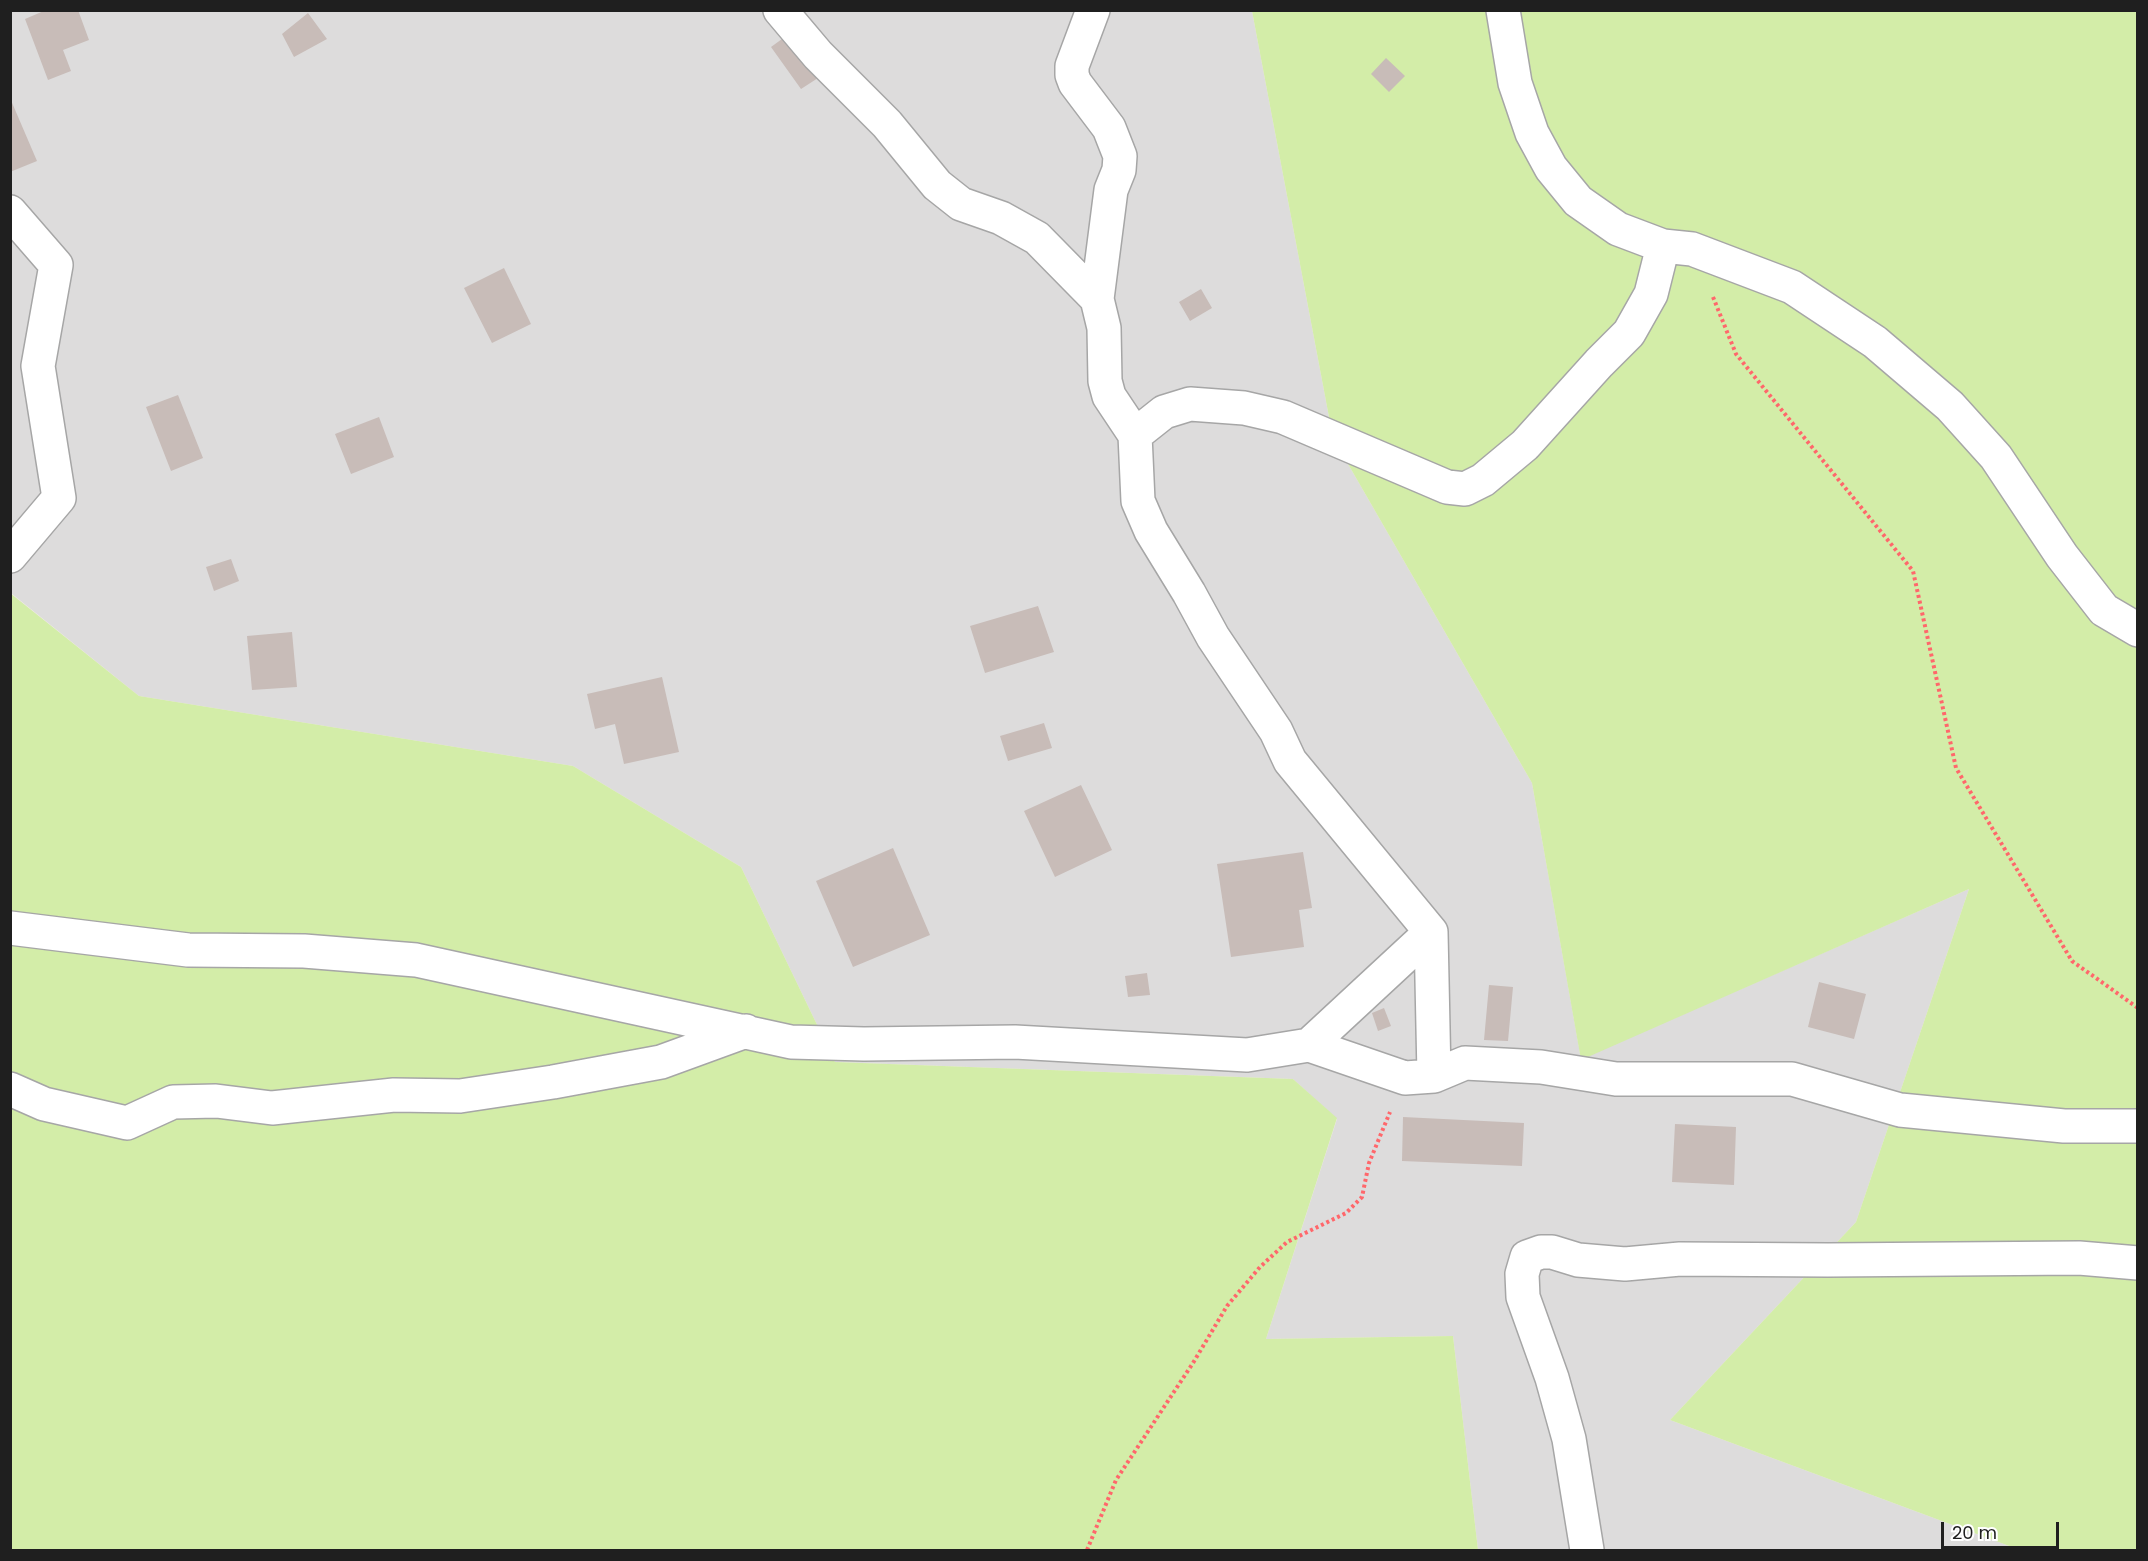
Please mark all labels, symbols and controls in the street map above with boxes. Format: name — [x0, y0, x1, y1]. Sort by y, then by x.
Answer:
scale bar — [1944, 1510, 2062, 1548]
text: 20 m — [1952, 1520, 1997, 1545]

